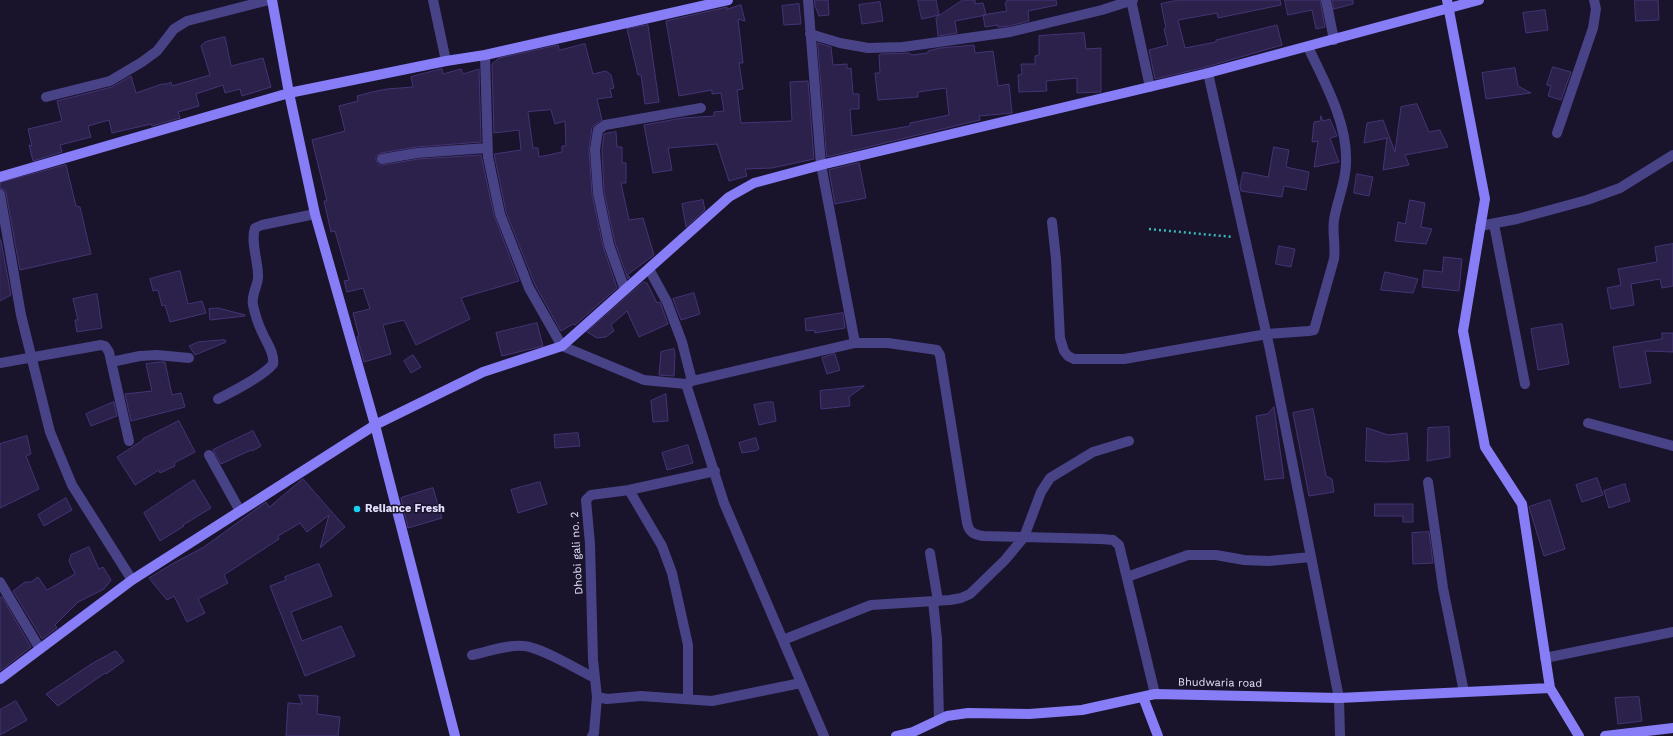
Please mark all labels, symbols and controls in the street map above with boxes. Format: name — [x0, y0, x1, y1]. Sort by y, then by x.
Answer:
place label: Reliance Fresh — [365, 502, 445, 516]
marker: Reliance Fresh — [352, 504, 362, 514]
street label: Dhobi gali no. 2 — [568, 511, 586, 595]
street label: Bhudwaria road — [1178, 676, 1262, 690]

